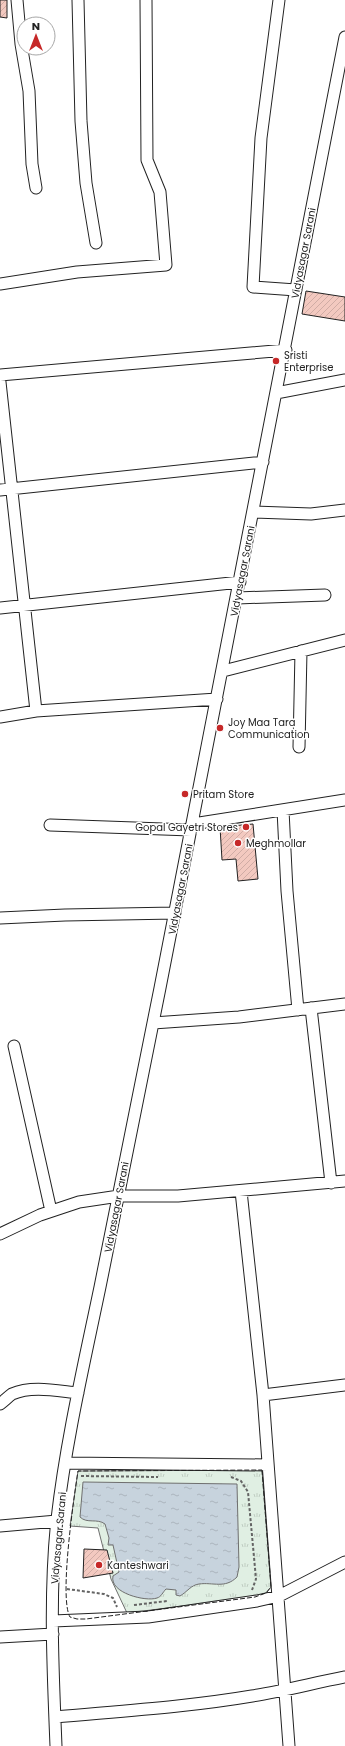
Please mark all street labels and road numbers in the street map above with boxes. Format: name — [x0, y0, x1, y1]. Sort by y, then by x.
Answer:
street label: Vidyasagar Sarani — [287, 206, 320, 300]
street label: Vidyasagar Sarani — [226, 524, 259, 618]
street label: Vidyasagar Sarani — [164, 842, 197, 936]
street label: Vidyasagar Sarani — [100, 1160, 133, 1254]
street label: Vidyasagar Sarani — [47, 1491, 70, 1585]

